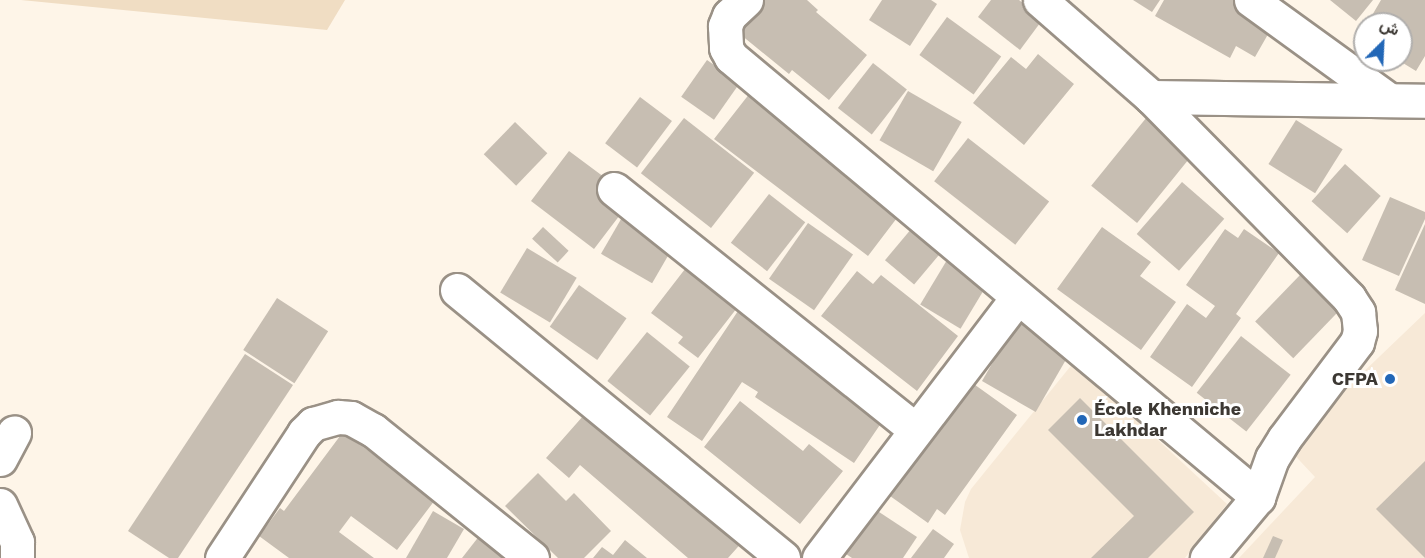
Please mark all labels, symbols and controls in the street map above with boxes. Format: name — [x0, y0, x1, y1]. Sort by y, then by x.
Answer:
north arrow — [1353, 12, 1413, 72]
text: ش — [1377, 14, 1402, 40]
place label: CFPA — [1332, 368, 1378, 390]
marker: CFPA — [1383, 372, 1397, 386]
place label: École Khenniche Lakhdar — [1094, 399, 1241, 442]
marker: École Khenniche Lakhdar — [1075, 413, 1089, 427]

